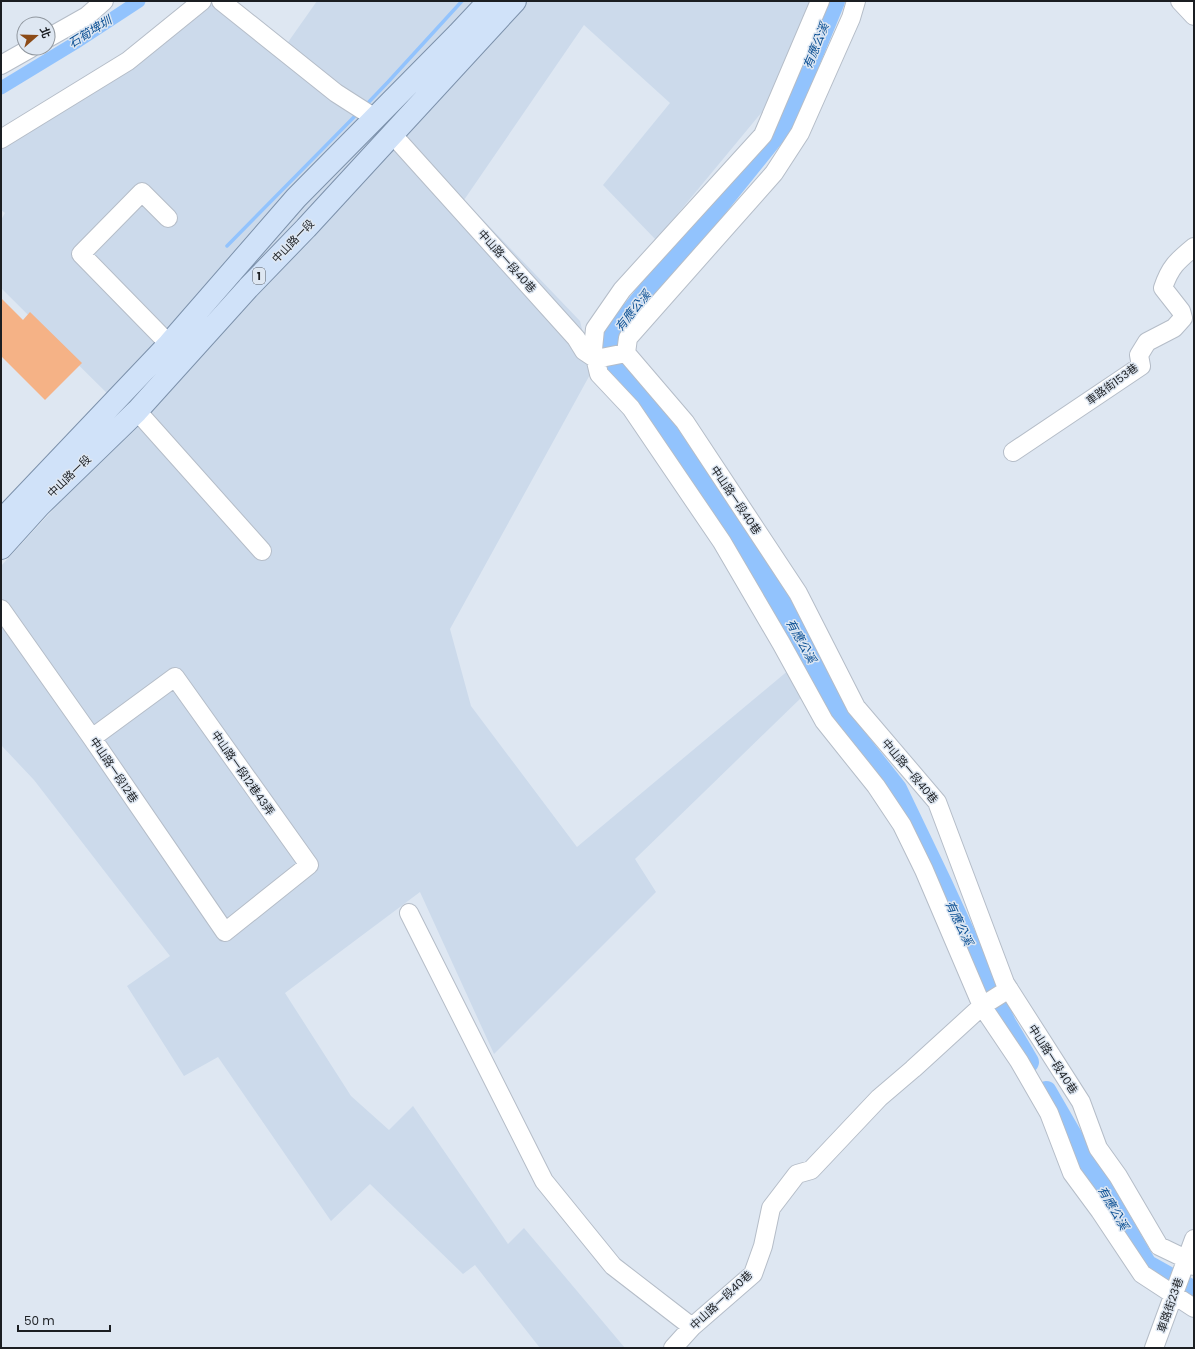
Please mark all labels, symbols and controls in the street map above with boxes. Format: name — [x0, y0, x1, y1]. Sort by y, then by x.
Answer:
water label: 石筍埤圳 — [65, 11, 116, 52]
north arrow — [16, 16, 56, 56]
water label: 有應公溪 — [799, 19, 833, 71]
text: 北 — [36, 25, 55, 40]
street label: 中山路一段 — [268, 216, 318, 266]
street label: 中山路一段40巷 — [474, 226, 540, 296]
road number: 1 — [253, 268, 265, 284]
water label: 有應公溪 — [611, 285, 656, 335]
street label: 車路街153巷 — [1083, 360, 1141, 408]
street label: 中山路一段 — [44, 451, 94, 501]
street label: 中山路一段40巷 — [707, 462, 765, 538]
water label: 有應公溪 — [782, 616, 821, 668]
street label: 中山路一段12巷43弄 — [208, 727, 278, 819]
street label: 中山路一段12巷 — [86, 734, 142, 806]
street label: 中山路一段40巷 — [878, 735, 942, 807]
water label: 有應公溪 — [942, 897, 978, 950]
street label: 中山路一段40巷 — [1025, 1021, 1081, 1097]
water label: 有應公溪 — [1094, 1183, 1134, 1235]
street label: 中山路一段40巷 — [686, 1267, 756, 1333]
street label: 車路街23巷 — [1153, 1276, 1187, 1334]
scale bar — [18, 1307, 110, 1333]
text: 50 m — [24, 1312, 55, 1329]

